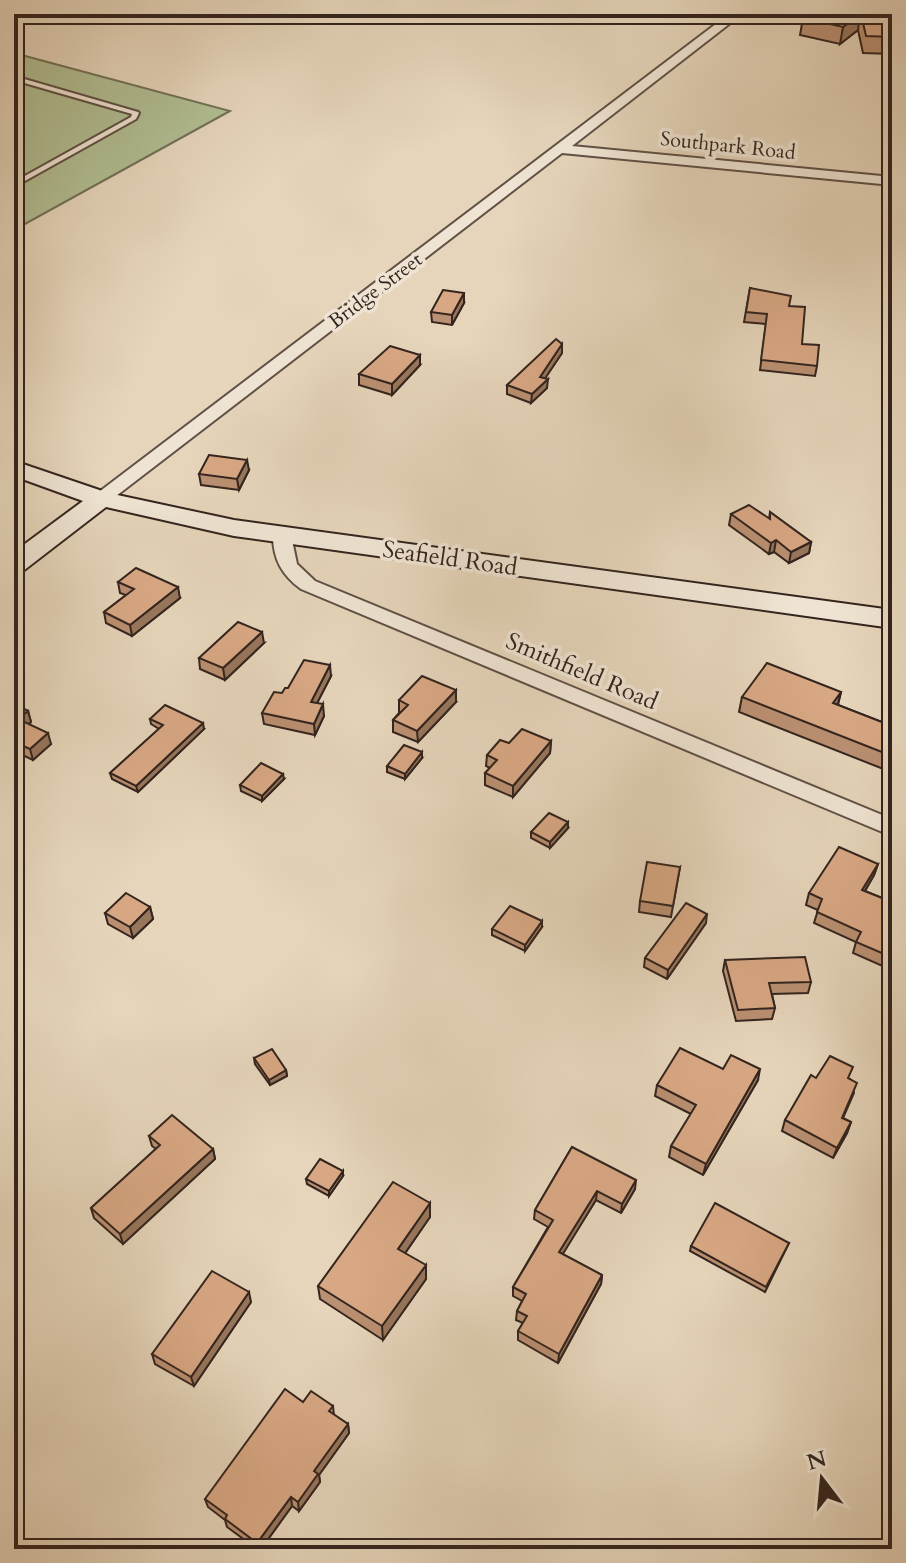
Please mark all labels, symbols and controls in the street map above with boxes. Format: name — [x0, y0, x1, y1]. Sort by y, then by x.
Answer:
street label: Southpark Road — [659, 125, 797, 166]
street label: Bridge Street — [323, 246, 428, 335]
street label: Seafield Road — [380, 533, 520, 584]
street label: Smithfield Road — [501, 625, 663, 718]
north arrow — [782, 1439, 862, 1519]
text: N — [803, 1444, 830, 1478]

